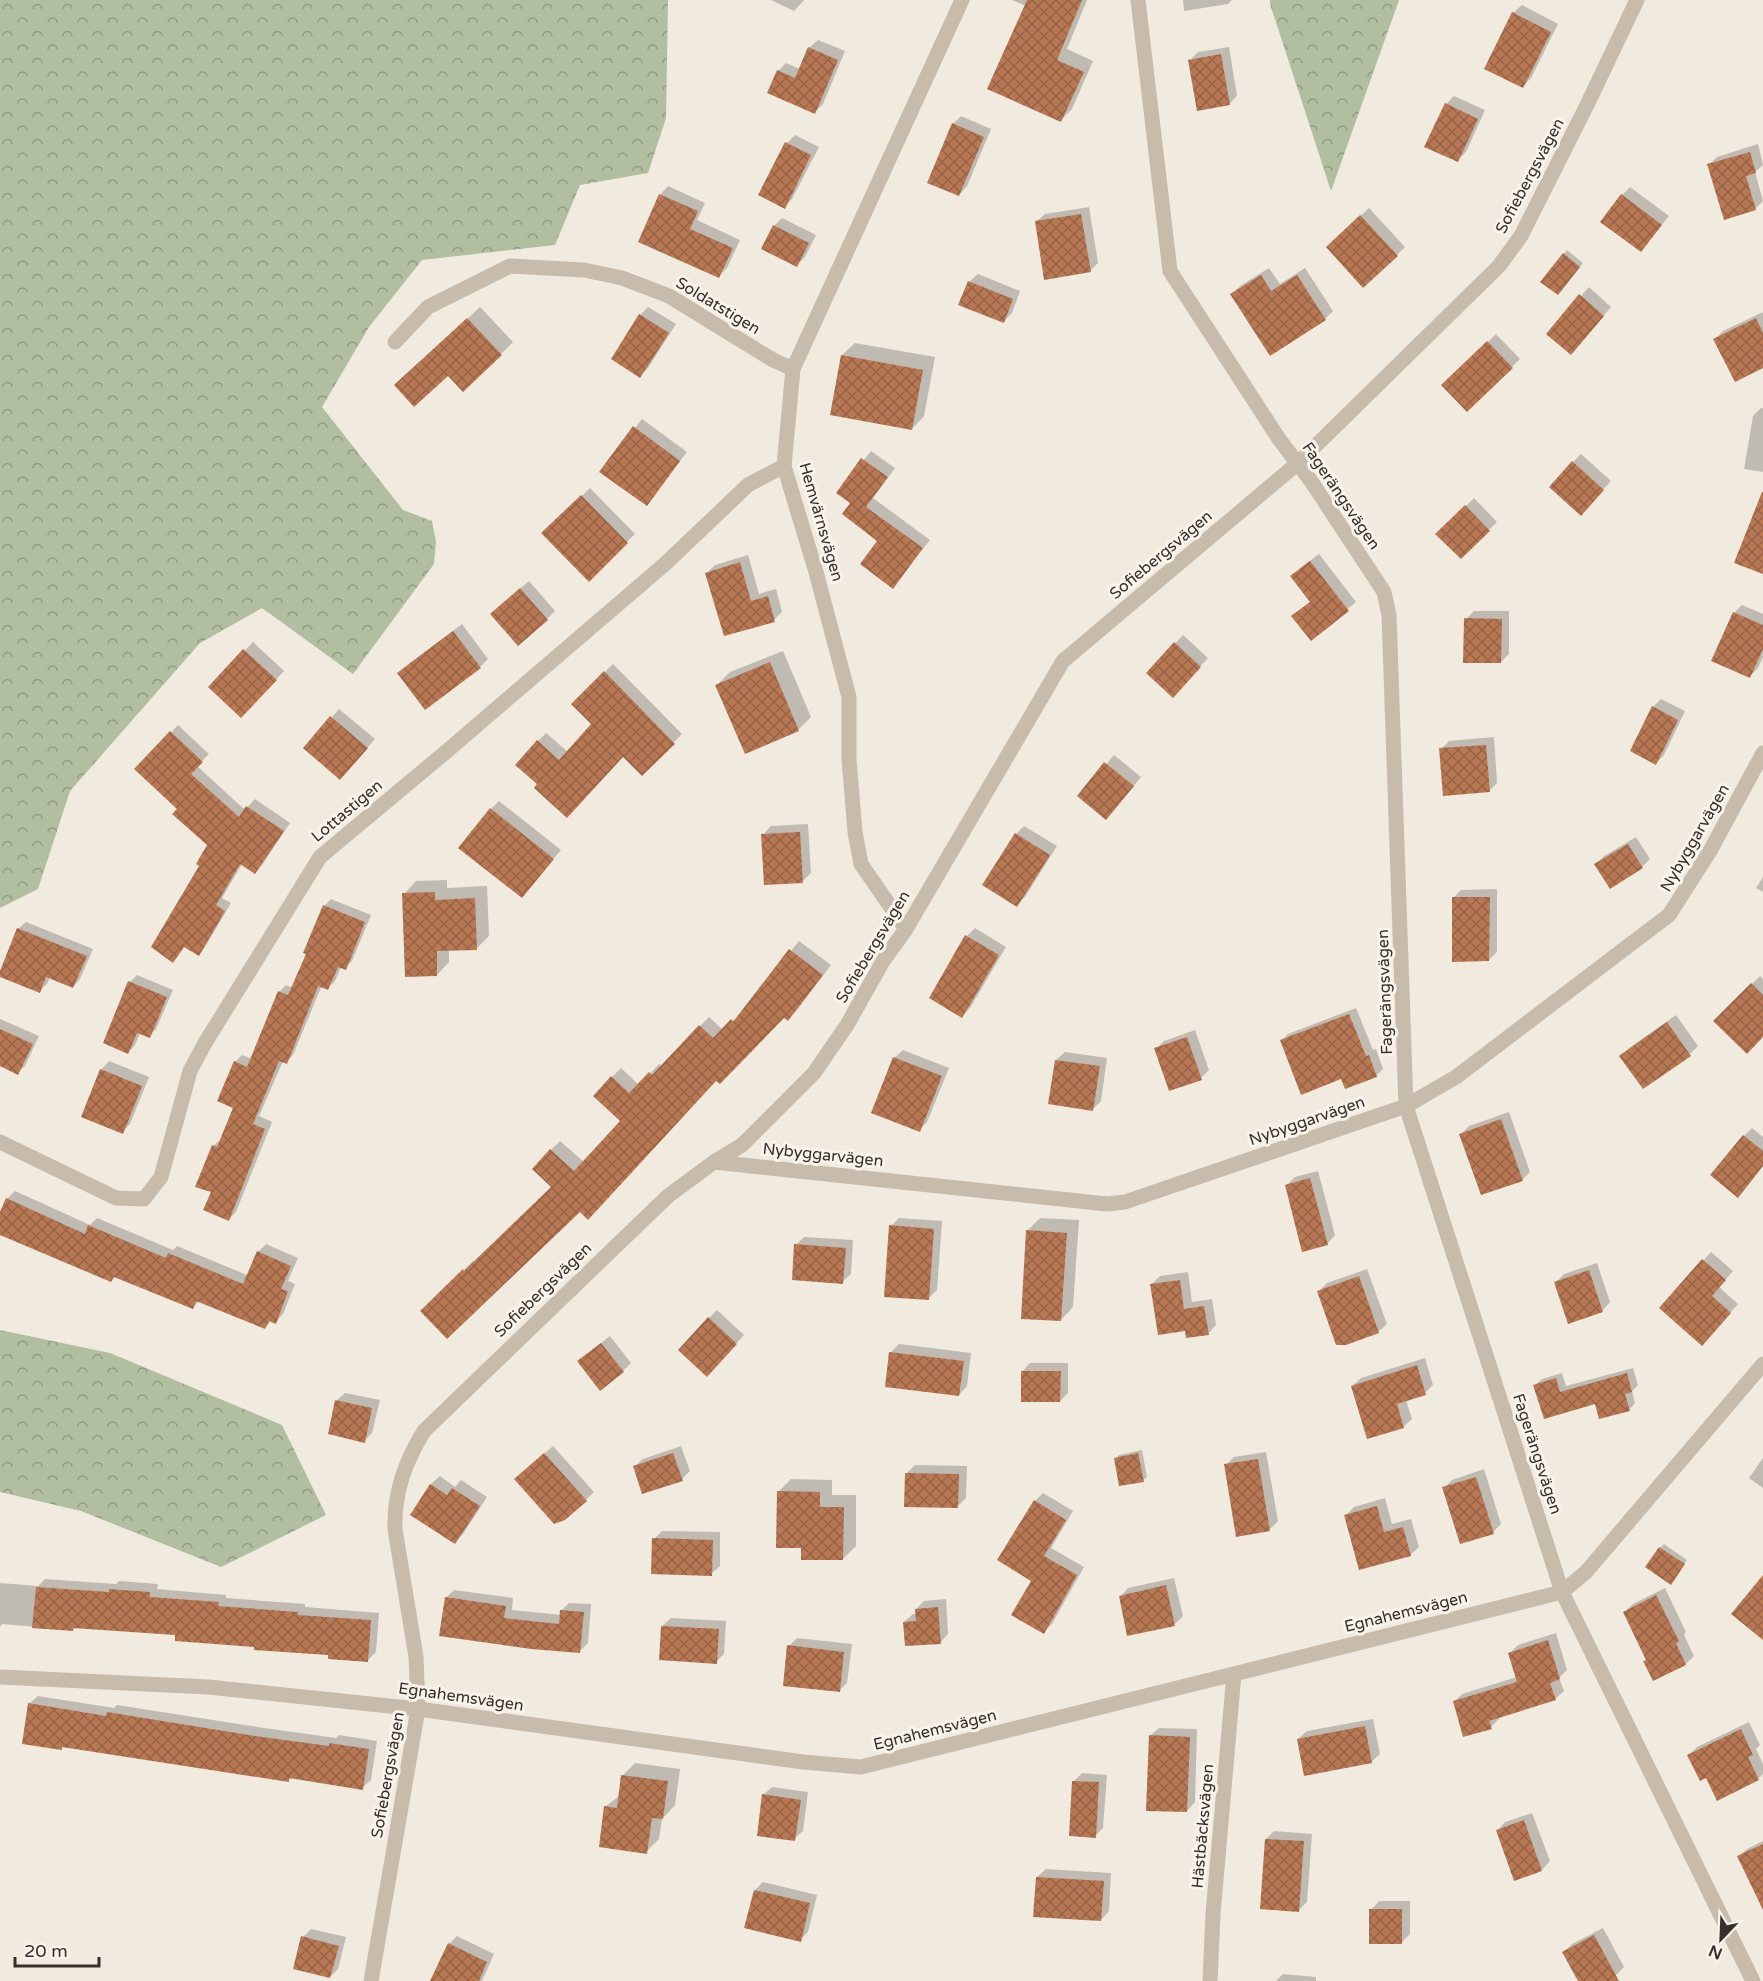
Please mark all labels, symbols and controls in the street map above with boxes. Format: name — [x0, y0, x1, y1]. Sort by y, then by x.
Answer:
street label: Sofiebergsvägen — [1491, 115, 1569, 237]
street label: Soldatstigen — [672, 273, 764, 339]
street label: Fagerängsvägen — [1298, 438, 1384, 554]
street label: Hemvärnsvägen — [794, 460, 848, 584]
street label: Sofiebergsvägen — [1106, 506, 1216, 604]
street label: Lottastigen — [307, 775, 387, 847]
street label: Nybyggarvägen — [1656, 780, 1734, 896]
street label: Sofiebergsvägen — [832, 887, 914, 1007]
street label: Fagerängsvägen — [1373, 929, 1397, 1055]
street label: Nybyggarvägen — [1246, 1092, 1368, 1150]
street label: Nybyggarvägen — [762, 1139, 884, 1171]
street label: Sofiebergsvägen — [490, 1238, 596, 1342]
street label: Fagerängsvägen — [1508, 1391, 1566, 1517]
street label: Egnahemsvägen — [1342, 1587, 1470, 1637]
street label: Egnahemsvägen — [397, 1678, 525, 1716]
street label: Egnahemsvägen — [871, 1705, 999, 1755]
street label: Sofiebergsvägen — [367, 1710, 409, 1840]
street label: Hästbäcksvägen — [1188, 1763, 1218, 1889]
north arrow — [1691, 1909, 1751, 1969]
scale bar — [15, 1930, 99, 1968]
text: 20 m — [24, 1940, 68, 1962]
text: N — [1706, 1940, 1725, 1964]

